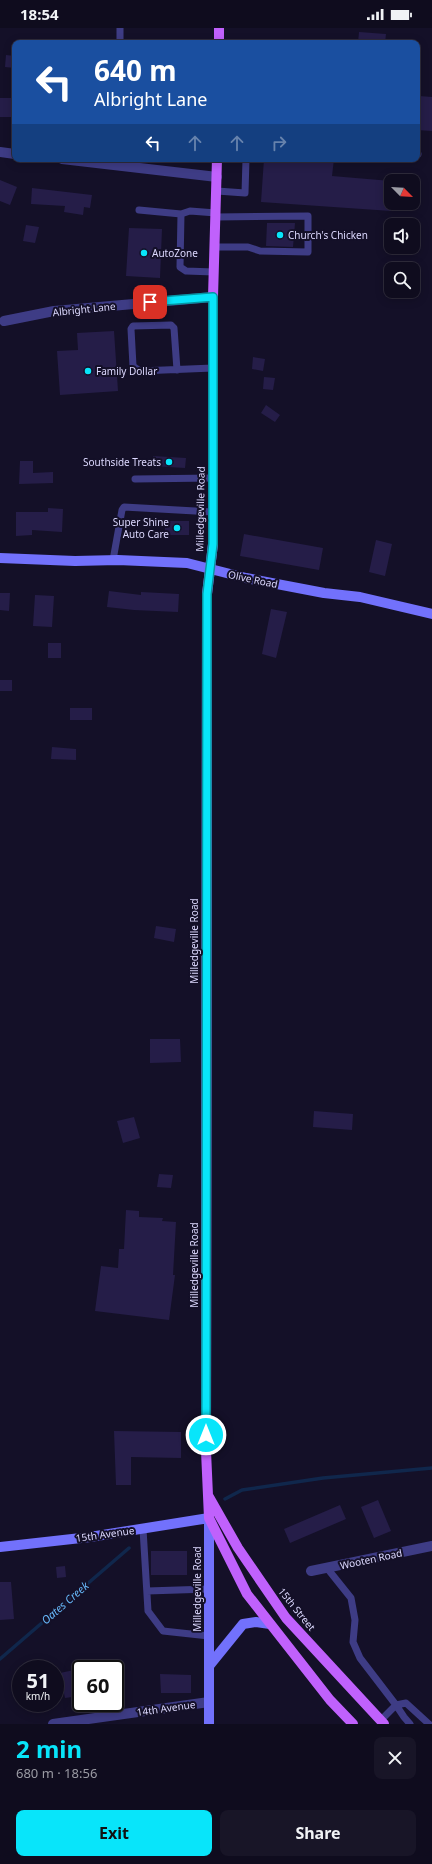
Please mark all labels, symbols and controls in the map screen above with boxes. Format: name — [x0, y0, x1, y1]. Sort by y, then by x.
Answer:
text: 18:54 — [20, 4, 59, 24]
text: 640 m — [94, 51, 177, 89]
icon: left — [28, 56, 80, 108]
text: Albright Lane — [94, 87, 207, 111]
icon: left — [142, 132, 164, 154]
icon: ahead — [184, 132, 206, 154]
icon: ahead — [226, 132, 248, 154]
icon: right — [268, 132, 290, 154]
north arrow — [384, 174, 420, 210]
map controls — [384, 174, 420, 298]
button: sound — [384, 218, 420, 254]
place label: Church's Chicken — [288, 228, 368, 242]
marker: Church's Chicken — [275, 230, 285, 240]
place label: AutoZone — [152, 246, 198, 260]
marker: AutoZone — [139, 248, 149, 258]
button: search — [384, 262, 420, 298]
pin — [133, 285, 167, 319]
icon: arrive — [139, 291, 161, 313]
street label: Albright Lane — [52, 299, 116, 319]
place label: Family Dollar — [96, 364, 157, 378]
marker: Family Dollar — [83, 366, 93, 376]
place label: Southside Treats — [83, 455, 161, 469]
marker: Southside Treats — [164, 457, 174, 467]
street label: Milledgeville Road — [192, 466, 208, 552]
place label: Super Shine Auto Care — [113, 515, 169, 541]
marker: Super Shine Auto Care — [172, 523, 182, 533]
street label: Olive Road — [227, 567, 279, 591]
street label: Milledgeville Road — [187, 898, 201, 984]
street label: Milledgeville Road — [187, 1222, 201, 1308]
position arrow — [185, 1414, 227, 1456]
street label: 15th Avenue — [75, 1523, 136, 1545]
street label: Milledgeville Road — [190, 1546, 204, 1632]
street label: Wooten Road — [339, 1546, 403, 1572]
water label: Oates Creek — [38, 1578, 92, 1627]
street label: 15th Street — [275, 1584, 319, 1634]
speed limit sign: 60 — [72, 1660, 124, 1712]
text: 51 — [27, 1667, 49, 1694]
text: km/h — [26, 1689, 50, 1703]
street label: 14th Avenue — [136, 1697, 197, 1719]
text: 2 min — [16, 1732, 82, 1765]
button: close — [374, 1737, 416, 1779]
text: 680 m · 18:56 — [16, 1764, 97, 1782]
button: Exit — [16, 1810, 212, 1856]
button: Share — [220, 1810, 416, 1856]

